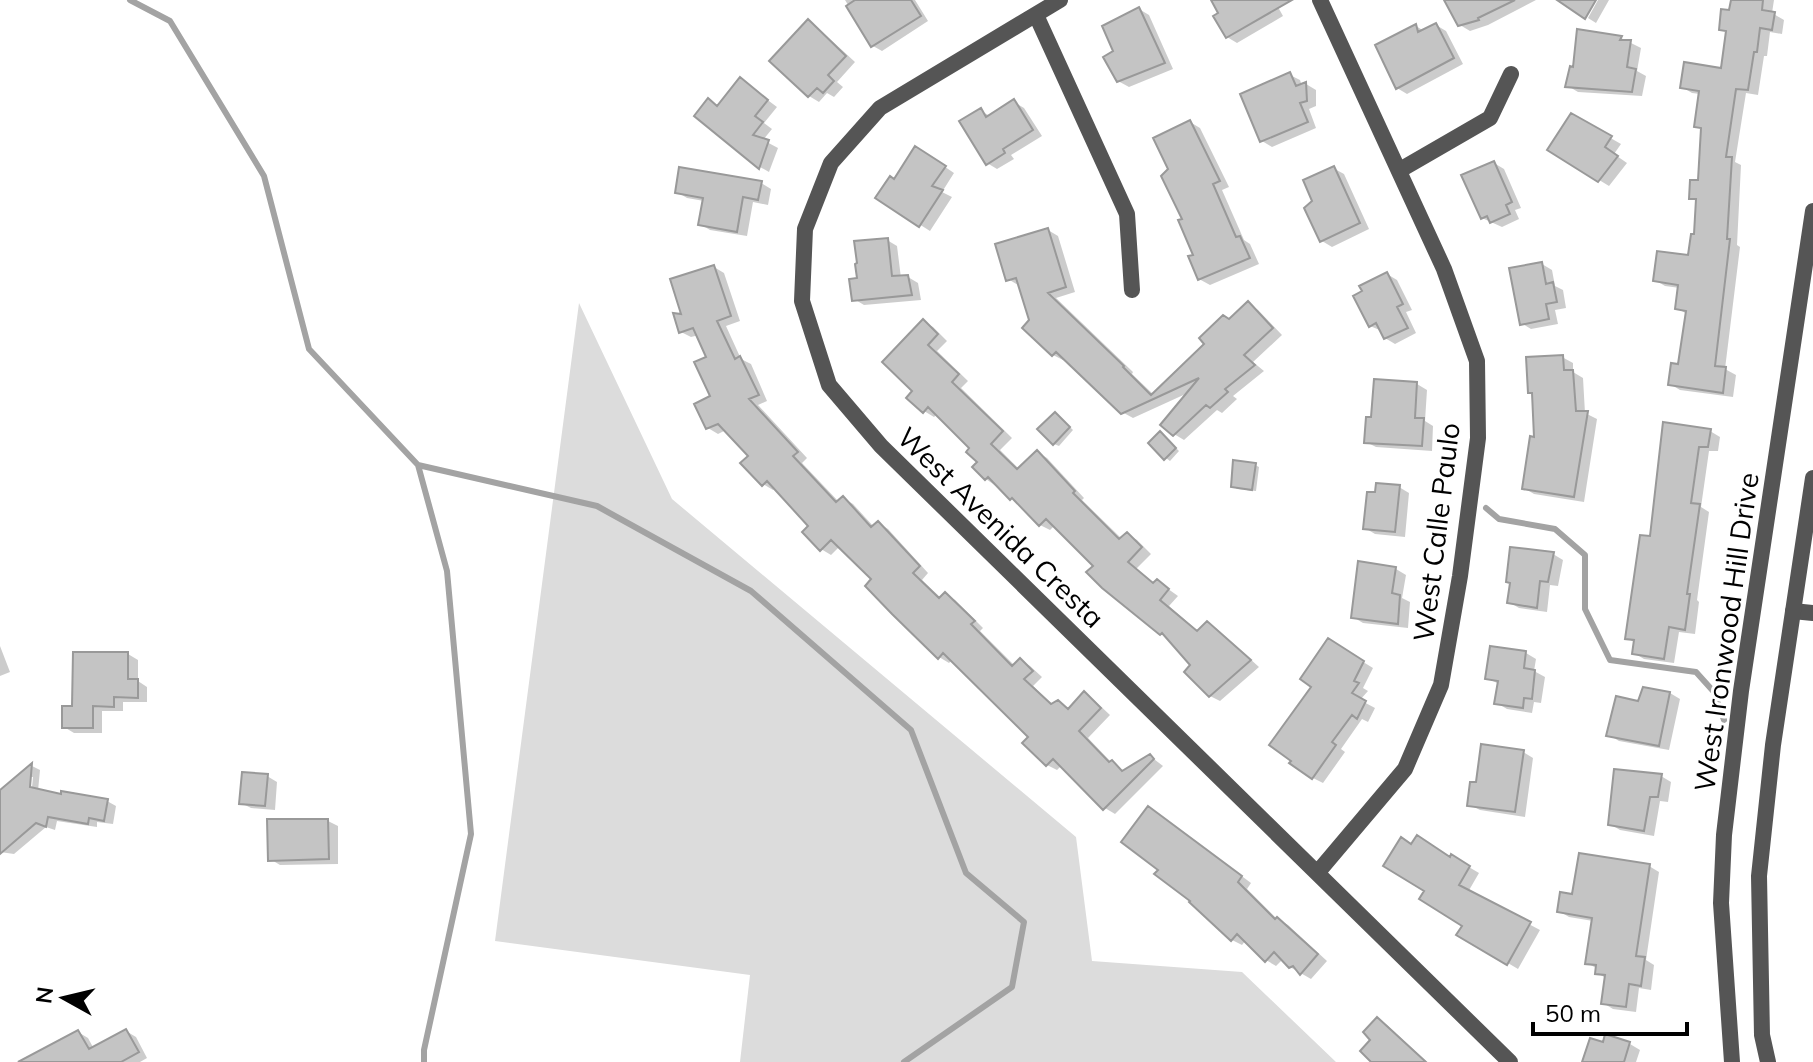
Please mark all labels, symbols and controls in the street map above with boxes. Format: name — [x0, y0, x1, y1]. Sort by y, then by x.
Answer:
street label: West Avenida Cresta — [890, 419, 1112, 635]
street label: West Calle Paulo — [1405, 421, 1467, 643]
street label: West Ironwood Hill Drive — [1686, 470, 1766, 794]
north arrow — [24, 958, 104, 1038]
text: N — [29, 985, 59, 1005]
scale bar — [1533, 986, 1687, 1036]
text: 50 m — [1545, 998, 1601, 1028]

